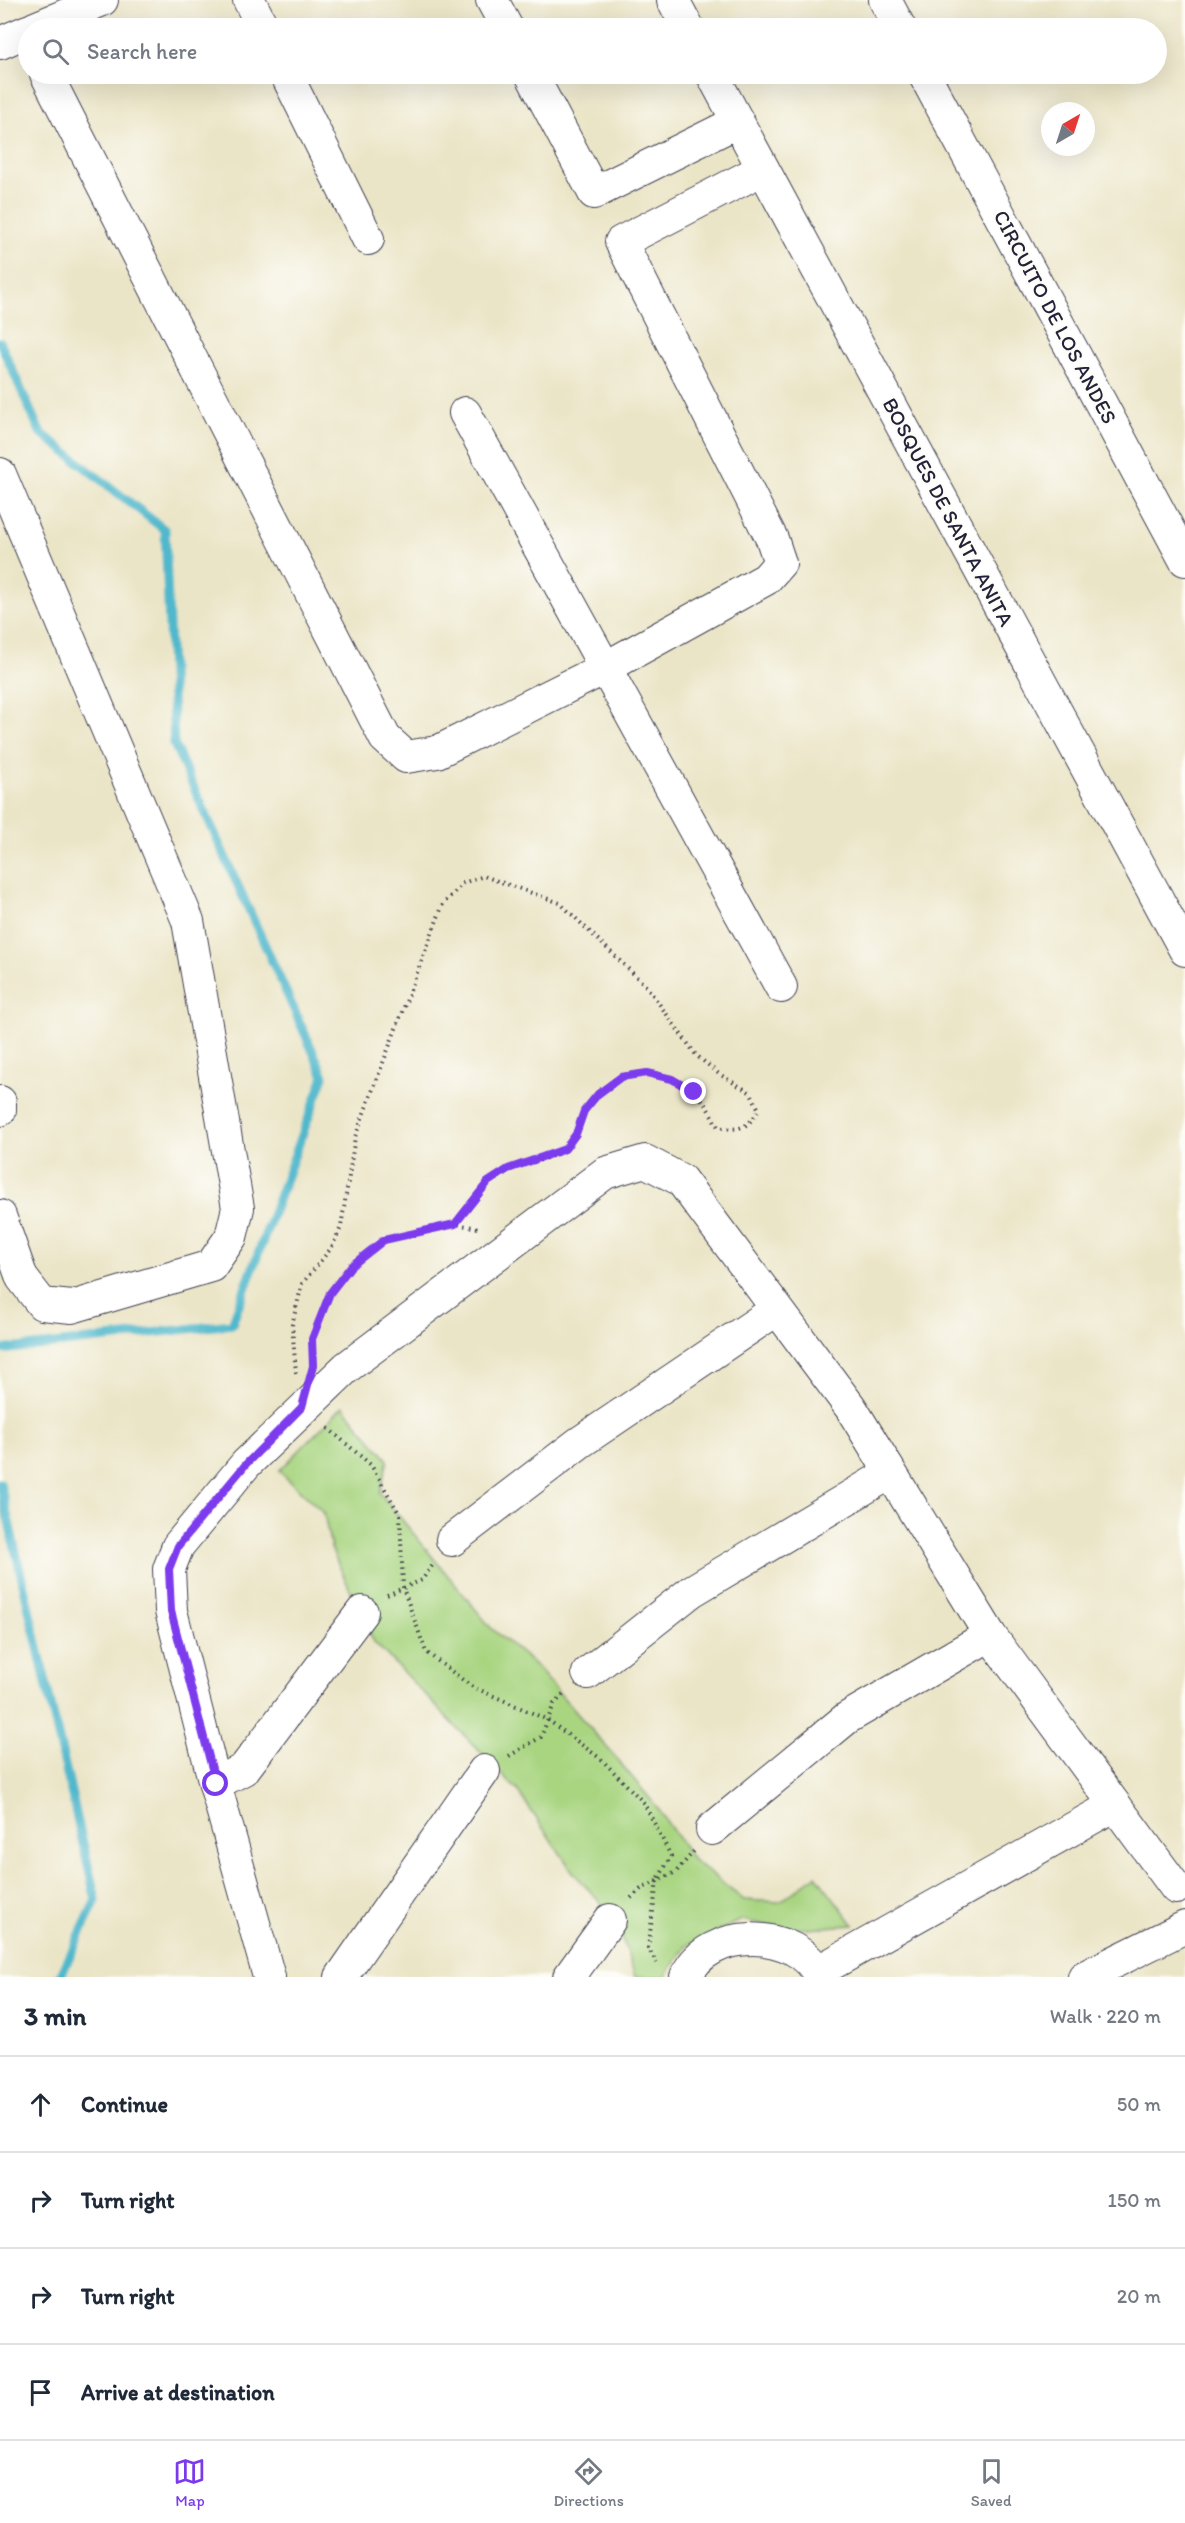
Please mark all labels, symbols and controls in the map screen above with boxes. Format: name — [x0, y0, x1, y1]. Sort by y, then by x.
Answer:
search box — [18, 18, 1167, 84]
icon: search — [39, 35, 72, 68]
text: Search here — [87, 38, 197, 65]
north arrow — [1041, 102, 1095, 156]
street label: CIRCUITO DE LOS ANDES — [988, 206, 1122, 428]
street label: BOSQUES DE SANTA ANITA — [878, 393, 1020, 631]
route end — [680, 1078, 706, 1104]
route start — [202, 1770, 228, 1796]
text: 3 min — [24, 2000, 86, 2032]
text: Walk · 220 m — [1050, 2004, 1161, 2028]
icon: ahead — [24, 2088, 57, 2121]
text: Continue — [81, 2091, 168, 2118]
text: 50 m — [1117, 2092, 1161, 2116]
icon: right — [24, 2184, 57, 2217]
text: Turn right — [81, 2187, 175, 2214]
text: 150 m — [1108, 2188, 1161, 2212]
icon: right — [24, 2280, 57, 2313]
text: Turn right — [81, 2283, 175, 2310]
text: 20 m — [1117, 2284, 1161, 2308]
icon: arrive — [24, 2376, 57, 2409]
text: Arrive at destination — [81, 2379, 275, 2406]
tab: Map — [173, 2455, 206, 2510]
tab: Directions — [553, 2455, 624, 2510]
tab: Saved — [971, 2455, 1012, 2510]

